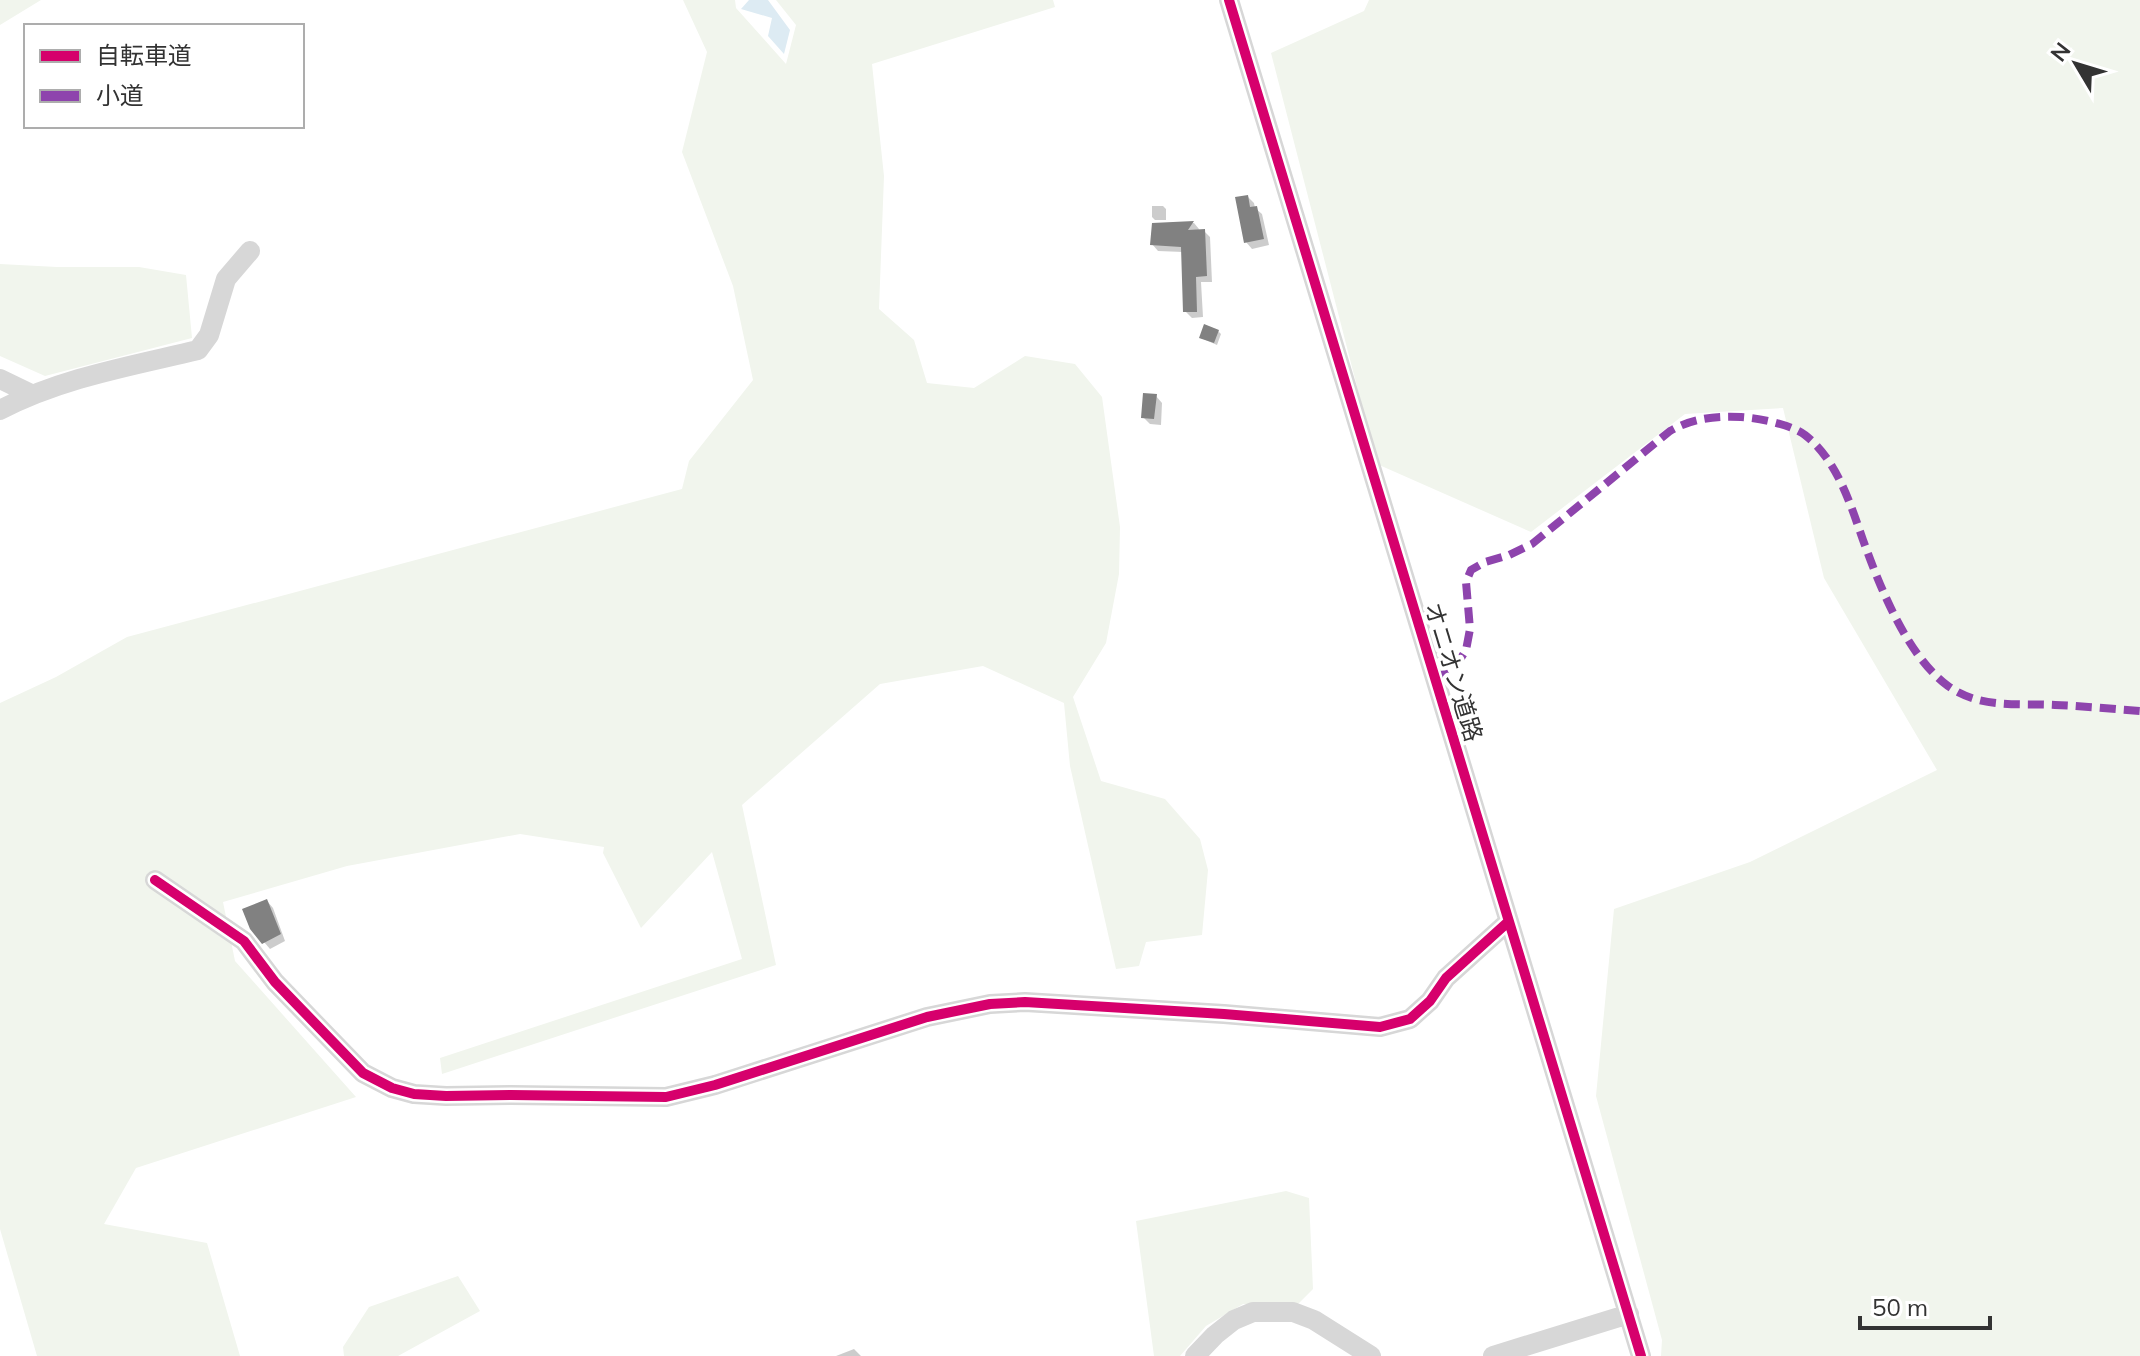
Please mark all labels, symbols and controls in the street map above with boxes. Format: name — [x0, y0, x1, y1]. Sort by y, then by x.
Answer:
legend — [24, 24, 304, 128]
north arrow — [2036, 24, 2116, 104]
text: N — [2044, 37, 2076, 67]
text: 自転車道 — [96, 40, 192, 70]
text: 小道 — [96, 80, 144, 110]
street label: オニオン道路 — [1419, 598, 1489, 745]
scale bar — [1860, 1280, 1990, 1330]
text: 50 m — [1872, 1292, 1928, 1322]

